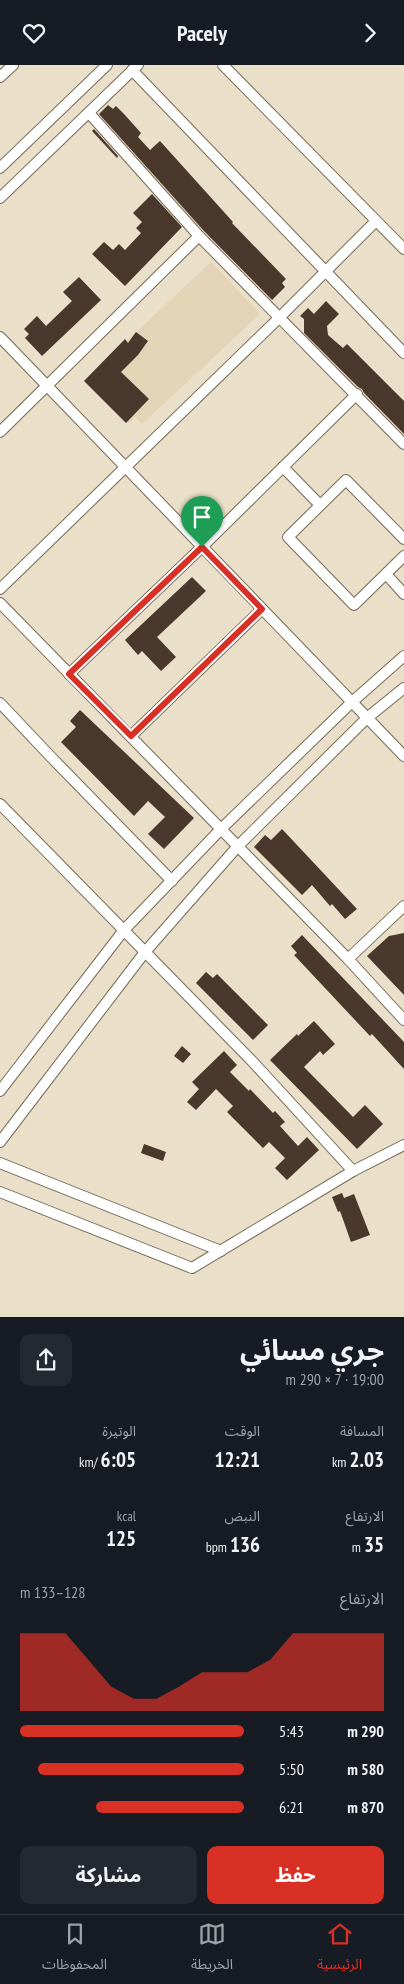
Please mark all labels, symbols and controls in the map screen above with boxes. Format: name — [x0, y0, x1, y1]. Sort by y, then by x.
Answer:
icon: heart — [20, 19, 48, 47]
text: Pacely — [177, 19, 227, 47]
icon: forward — [356, 19, 384, 47]
pin — [181, 496, 223, 547]
icon: arrive — [188, 503, 216, 531]
text: جري مسائي — [240, 1331, 384, 1368]
button: share — [20, 1334, 72, 1386]
text: 19:00 · 7 × 290 m — [286, 1369, 384, 1389]
text: الوتيرة — [102, 1422, 136, 1440]
text: الوقت — [225, 1422, 260, 1440]
text: المسافة — [340, 1422, 384, 1440]
text: 6:05 — [101, 1446, 136, 1473]
text: 12:21 — [215, 1446, 260, 1473]
text: 2.03 — [349, 1446, 384, 1473]
text: /km — [79, 1453, 101, 1471]
text: km — [332, 1453, 349, 1471]
text: kcal — [117, 1507, 136, 1525]
text: النبض — [224, 1507, 260, 1525]
text: الارتفاع — [346, 1507, 384, 1525]
text: 125 — [106, 1525, 136, 1552]
text: 136 — [230, 1531, 260, 1558]
text: 35 — [364, 1531, 384, 1558]
text: bpm — [206, 1538, 230, 1556]
text: m — [352, 1538, 364, 1556]
text: 128–133 m — [20, 1582, 86, 1602]
text: الارتفاع — [340, 1588, 384, 1608]
text: 5:43 — [279, 1721, 304, 1741]
text: 290 m — [347, 1721, 384, 1741]
text: 5:50 — [279, 1759, 304, 1779]
text: 580 m — [347, 1759, 384, 1779]
text: 6:21 — [279, 1797, 304, 1817]
text: 870 m — [347, 1797, 384, 1817]
button: مشاركة — [20, 1846, 197, 1904]
button: حفظ — [207, 1846, 384, 1904]
tab: المحفوظات — [42, 1920, 107, 1979]
tab: الخريطة — [191, 1920, 233, 1979]
tab: الرئيسية — [317, 1920, 362, 1979]

